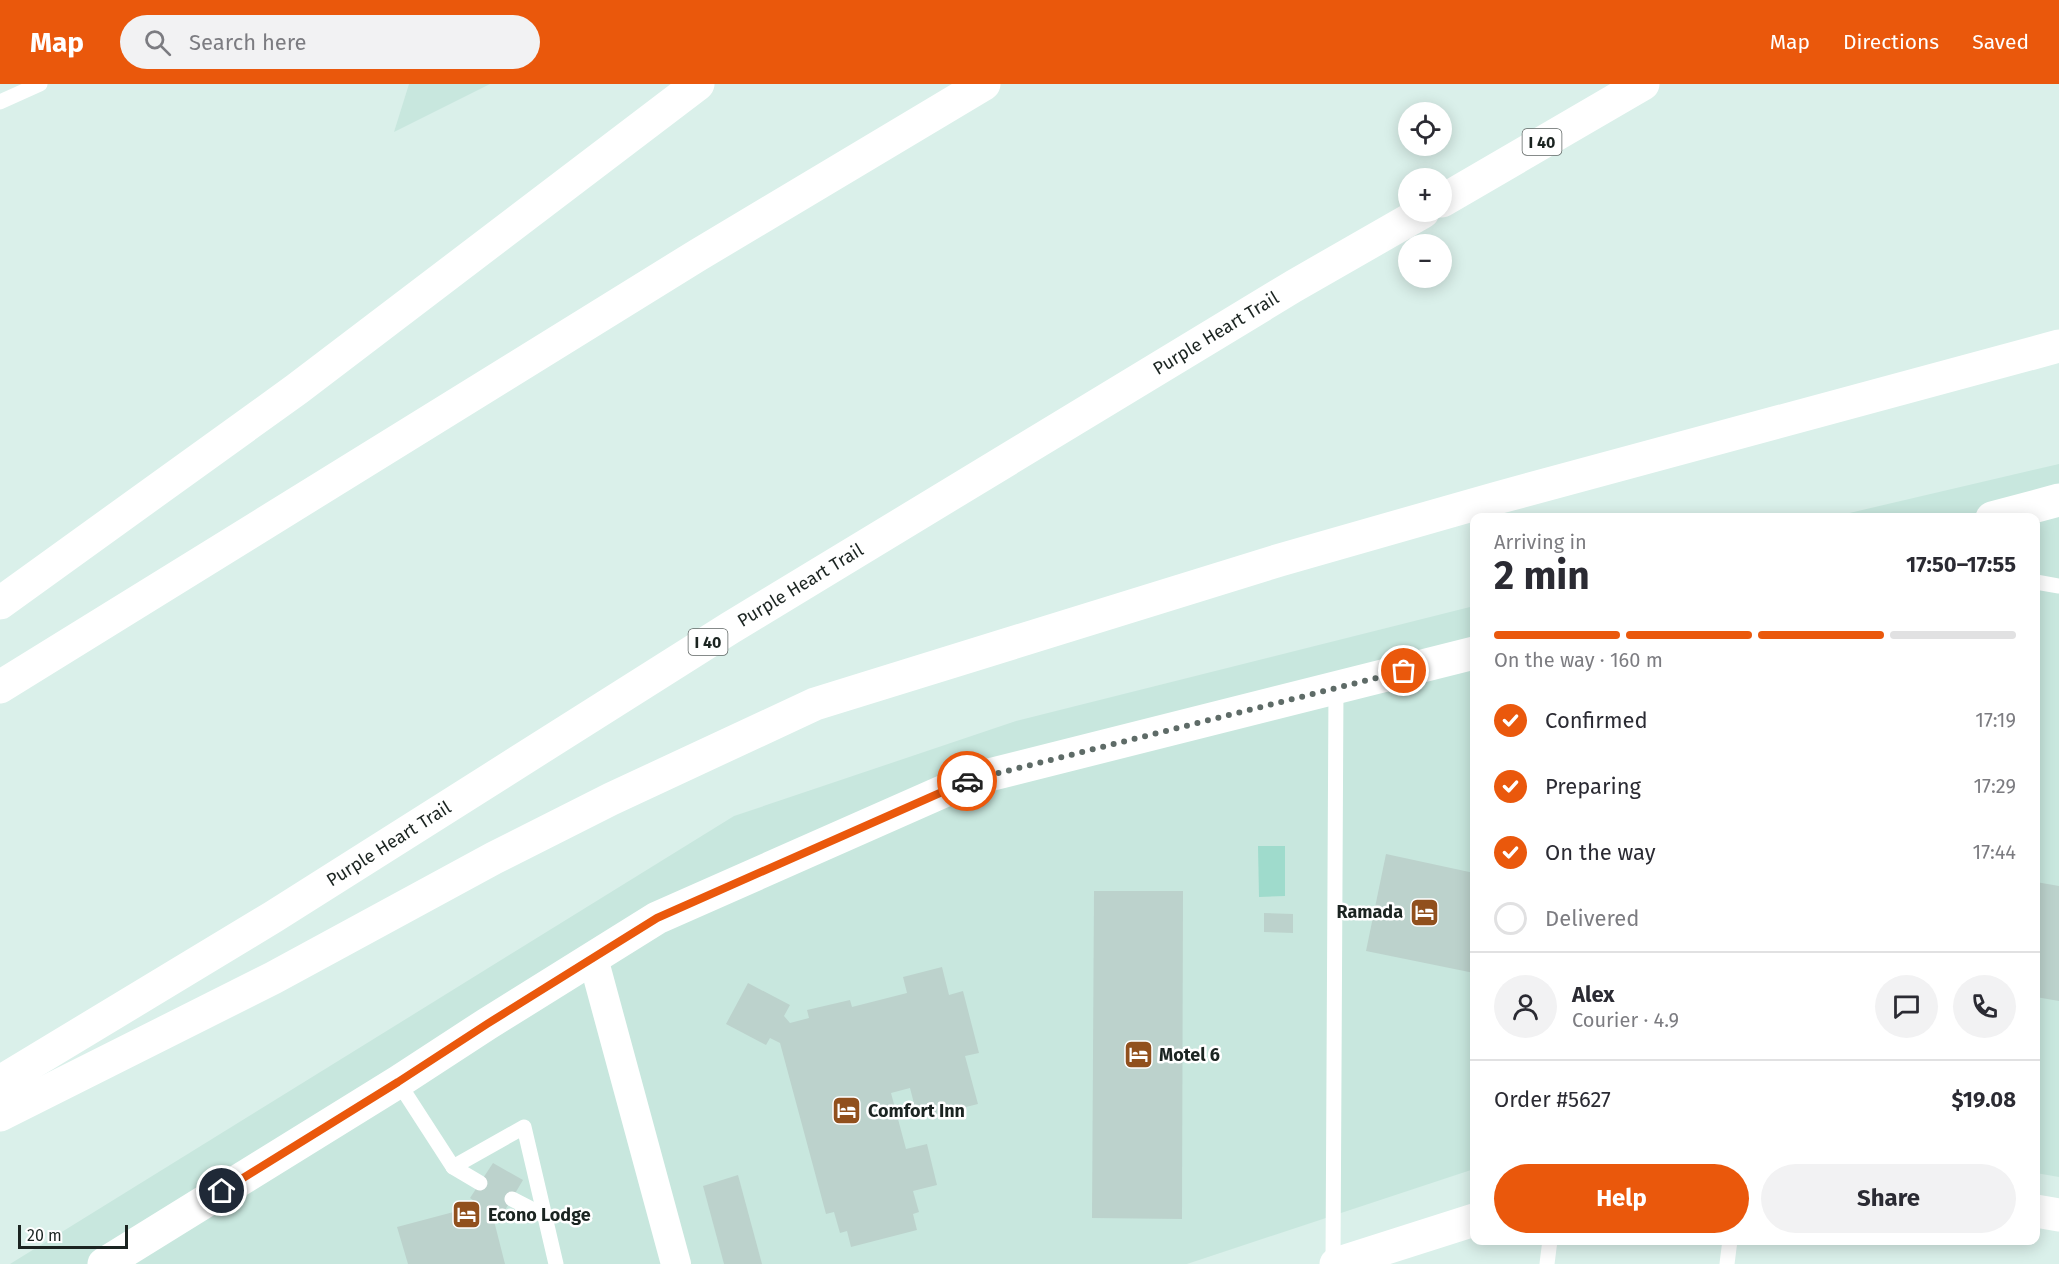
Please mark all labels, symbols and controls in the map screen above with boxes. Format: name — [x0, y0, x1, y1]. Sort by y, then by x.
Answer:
search box — [120, 15, 540, 69]
text: Map — [30, 26, 84, 59]
icon: search — [141, 26, 174, 59]
text: Search here — [189, 29, 307, 56]
text: Map — [1770, 29, 1810, 55]
text: Directions — [1843, 29, 1939, 55]
text: Saved — [1972, 29, 2029, 55]
map controls — [1398, 102, 1452, 288]
button: locate — [1398, 102, 1452, 156]
road number: I 40 — [1522, 129, 1562, 155]
button: + — [1398, 168, 1452, 222]
button: − — [1398, 234, 1452, 288]
street label: Purple Heart Trail — [1149, 287, 1283, 380]
text: Arriving in — [1494, 530, 1587, 554]
street label: Purple Heart Trail — [733, 539, 867, 632]
text: 17:50–17:55 — [1906, 551, 2016, 578]
text: 2 min — [1494, 553, 1590, 599]
road number: I 40 — [688, 629, 728, 655]
pin — [1378, 645, 1429, 696]
text: On the way · 160 m — [1494, 648, 1663, 672]
icon: bag — [1387, 654, 1420, 687]
icon: check — [1494, 704, 1527, 737]
text: Confirmed — [1545, 707, 1648, 734]
text: 17:19 — [1975, 708, 2016, 732]
courier — [937, 751, 997, 811]
icon: car — [951, 765, 984, 798]
icon: check — [1494, 770, 1527, 803]
text: Preparing — [1545, 773, 1641, 800]
text: 17:29 — [1973, 774, 2016, 798]
street label: Purple Heart Trail — [322, 796, 455, 891]
icon: check — [1494, 836, 1527, 869]
text: On the way — [1545, 839, 1656, 866]
text: 17:44 — [1972, 840, 2016, 864]
hotel icon: Ramada — [1408, 896, 1440, 928]
place label: Ramada — [1336, 901, 1403, 923]
text: Delivered — [1545, 905, 1640, 932]
button: person — [1494, 975, 1557, 1038]
button: chat — [1875, 975, 1938, 1038]
button: phone — [1953, 975, 2016, 1038]
text: Alex — [1572, 981, 1615, 1008]
text: Courier · 4.9 — [1572, 1008, 1679, 1032]
hotel icon: Motel 6 — [1122, 1039, 1154, 1071]
place label: Motel 6 — [1159, 1044, 1220, 1066]
text: Order #5627 — [1494, 1086, 1611, 1113]
text: $19.08 — [1952, 1086, 2016, 1113]
hotel icon: Comfort Inn — [831, 1095, 863, 1127]
place label: Comfort Inn — [868, 1100, 965, 1122]
button: Help — [1494, 1164, 1749, 1233]
button: Share — [1761, 1164, 2016, 1233]
pin — [196, 1165, 247, 1216]
icon: home — [205, 1174, 238, 1207]
hotel icon: Econo Lodge — [451, 1199, 483, 1231]
place label: Econo Lodge — [488, 1204, 591, 1226]
scale bar — [18, 1222, 128, 1250]
text: 20 m — [27, 1226, 62, 1245]

